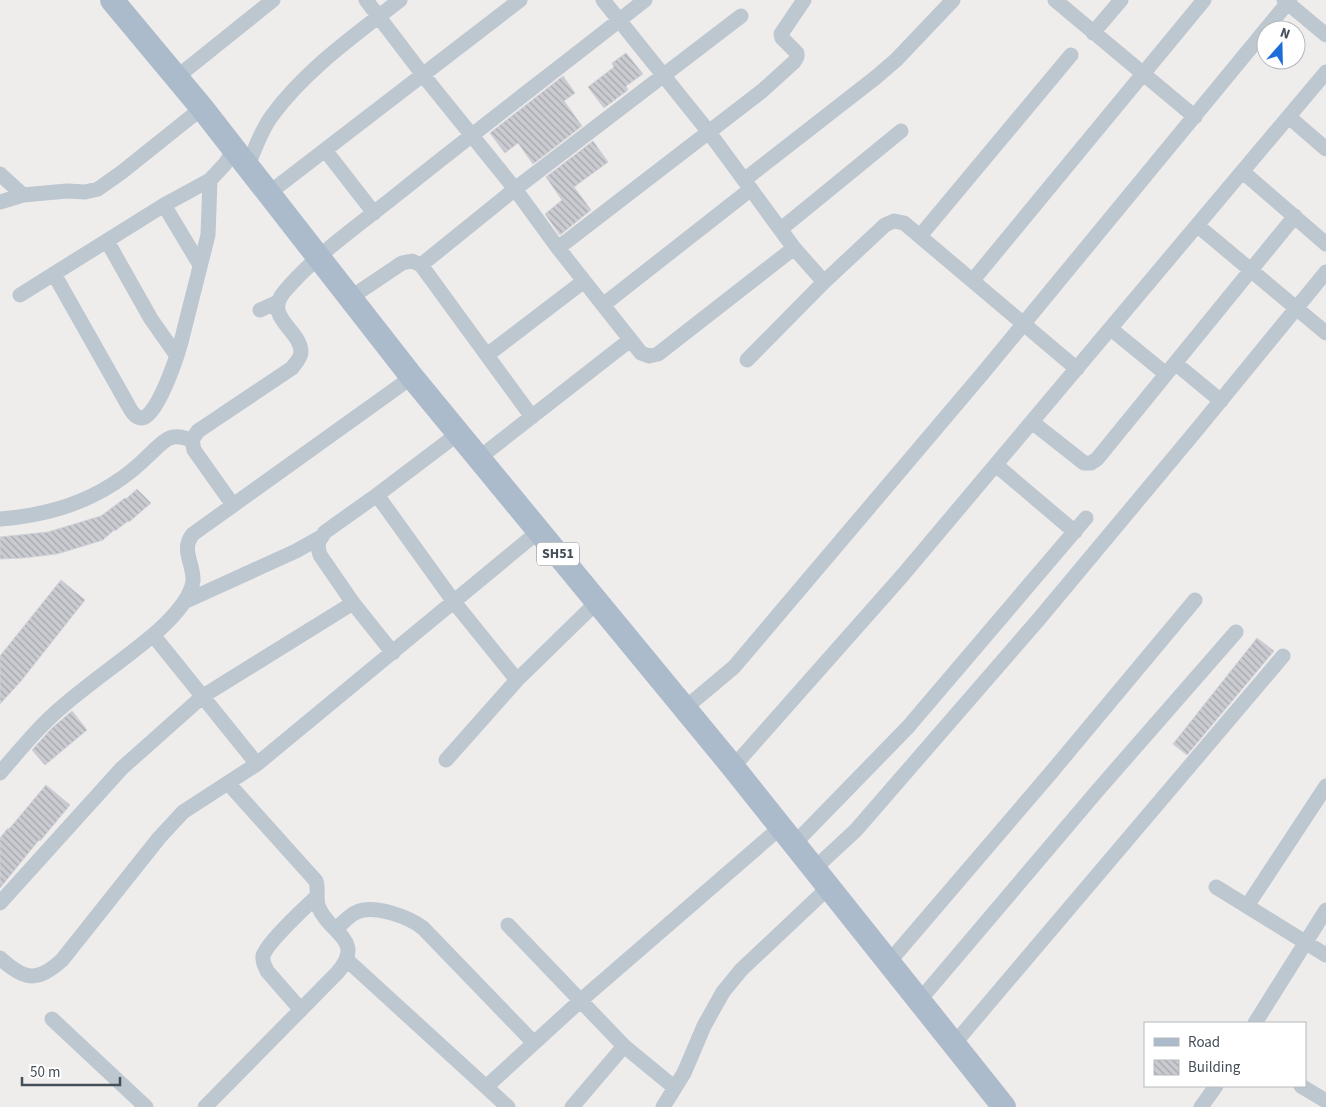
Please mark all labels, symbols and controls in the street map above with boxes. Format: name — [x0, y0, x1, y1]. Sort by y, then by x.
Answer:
north arrow — [1256, 20, 1306, 70]
text: N — [1277, 23, 1293, 45]
road number: SH51 — [537, 542, 579, 566]
legend — [1144, 1022, 1306, 1087]
text: Road — [1188, 1032, 1220, 1053]
scale bar — [22, 1054, 120, 1086]
text: Building — [1188, 1057, 1241, 1078]
text: 50 m — [30, 1062, 60, 1083]

